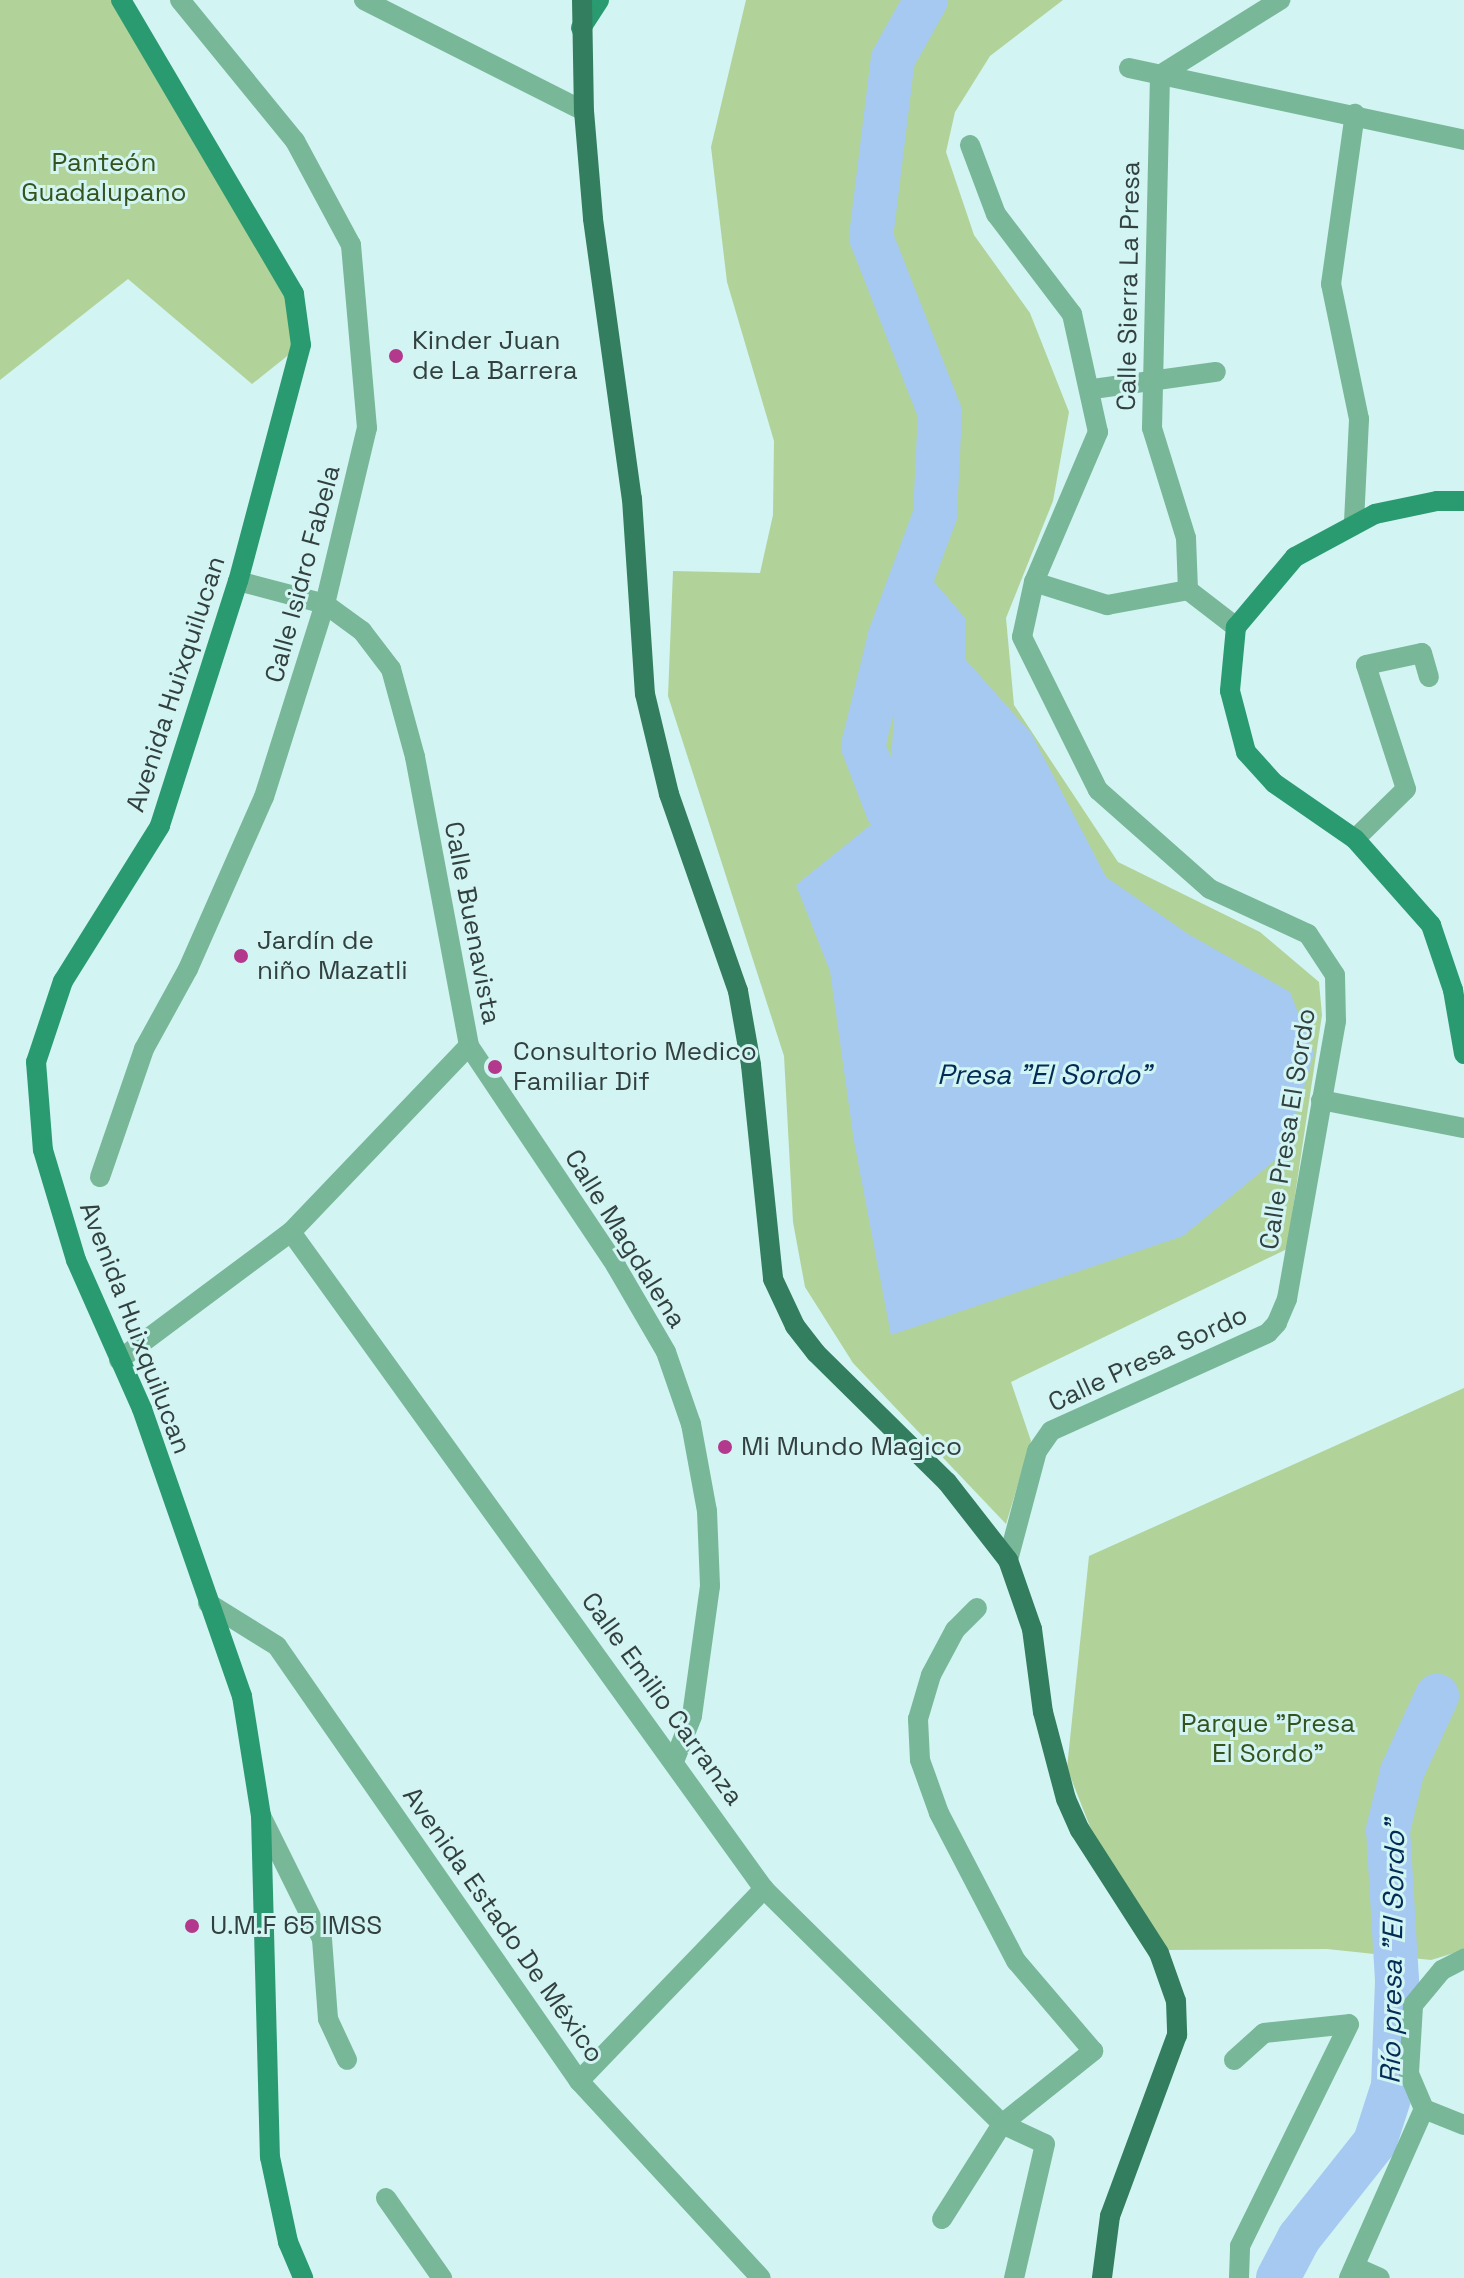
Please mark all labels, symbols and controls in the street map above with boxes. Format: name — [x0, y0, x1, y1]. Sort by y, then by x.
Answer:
park label: Panteón Guadalupano — [21, 147, 187, 208]
street label: Calle Sierra La Presa — [1111, 161, 1147, 411]
place label: Kinder Juan de La Barrera — [412, 325, 578, 386]
marker: Kinder Juan de La Barrera — [387, 347, 405, 365]
street label: Calle Isidro Fabela — [259, 462, 347, 686]
street label: Avenida Huixquilucan — [120, 552, 232, 816]
street label: Calle Buenavista — [437, 819, 507, 1027]
place label: Jardín de niño Mazatli — [257, 925, 408, 986]
marker: Jardín de niño Mazatli — [232, 947, 250, 965]
street label: Calle Presa El Sordo — [1254, 1006, 1322, 1252]
place label: Consultorio Medico Familiar Dif — [513, 1036, 757, 1098]
marker: Consultorio Medico Familiar Dif — [484, 1056, 506, 1078]
water label: Presa "El Sordo" — [937, 1057, 1151, 1091]
street label: Calle Magdalena — [558, 1144, 692, 1334]
street label: Avenida Huixquilucan — [73, 1198, 197, 1458]
street label: Calle Presa Sordo — [1043, 1299, 1253, 1419]
place label: Mi Mundo Magico — [741, 1431, 962, 1463]
marker: Mi Mundo Magico — [716, 1438, 734, 1456]
street label: Calle Emilio Carranza — [574, 1587, 750, 1811]
park label: Parque "Presa El Sordo" — [1181, 1708, 1355, 1770]
street label: Avenida Estado De México — [396, 1781, 610, 2069]
water label: Río presa "El Sordo" — [1373, 1820, 1411, 2084]
place label: U.M.F 65 IMSS — [210, 1910, 382, 1942]
marker: U.M.F 65 IMSS — [181, 1915, 203, 1937]

